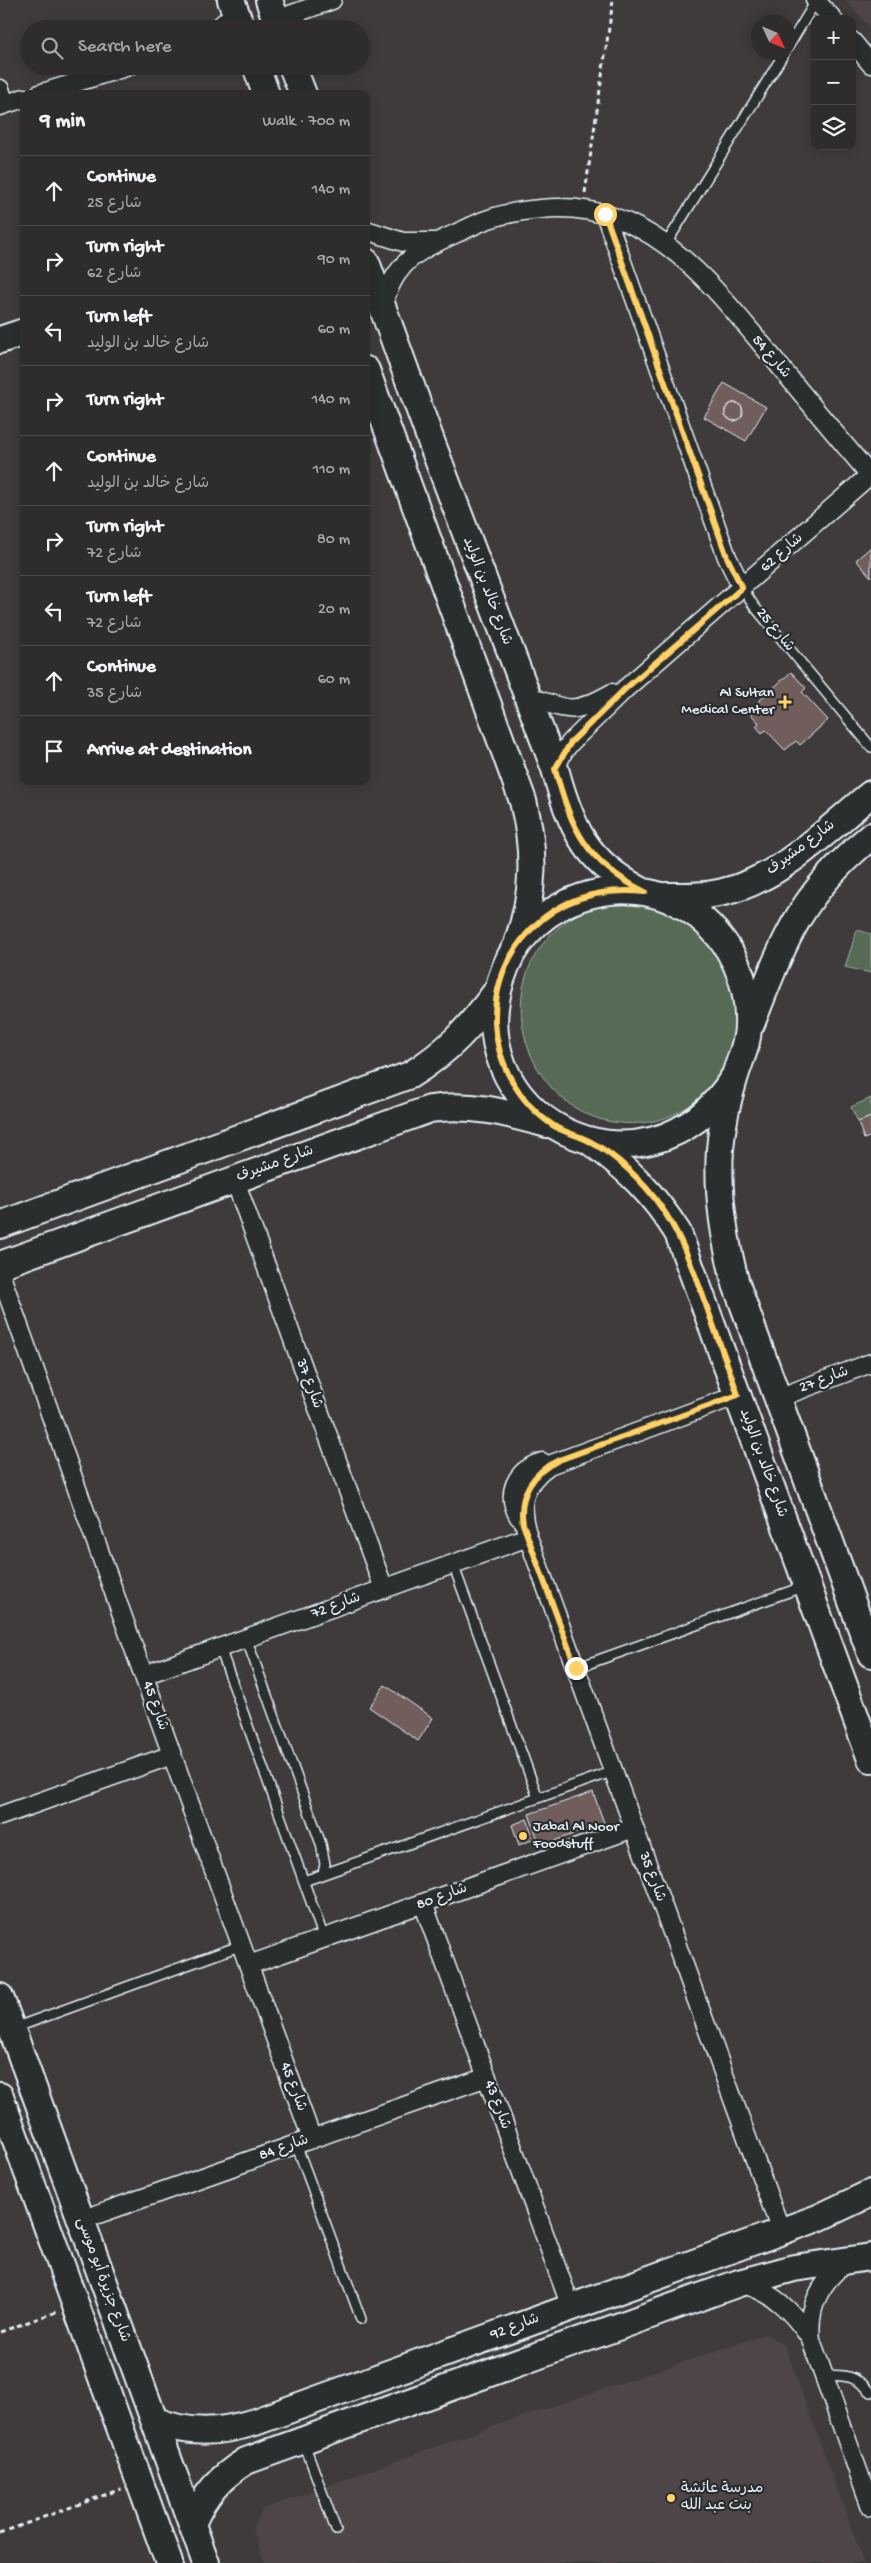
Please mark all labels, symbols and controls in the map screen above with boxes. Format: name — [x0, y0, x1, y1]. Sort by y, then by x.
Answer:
north arrow — [751, 15, 796, 60]
map controls — [811, 15, 856, 150]
button: + — [811, 15, 856, 60]
search box — [20, 20, 370, 75]
icon: search — [38, 34, 66, 62]
text: Search here — [78, 36, 172, 59]
button: − — [811, 60, 856, 105]
button: layers — [811, 105, 856, 150]
text: 9 min — [40, 110, 85, 135]
text: Walk · 700 m — [263, 113, 350, 132]
text: Continue — [87, 166, 156, 189]
icon: ahead — [40, 177, 68, 205]
text: 140 m — [312, 181, 350, 200]
text: شارع 25 — [87, 195, 142, 214]
route start — [594, 203, 617, 226]
text: Turn right — [87, 236, 163, 259]
icon: right — [40, 247, 68, 275]
text: 90 m — [318, 251, 350, 270]
text: شارع 62 — [87, 265, 141, 284]
text: Turn left — [87, 306, 151, 329]
icon: left — [40, 317, 68, 345]
text: 60 m — [318, 321, 350, 340]
street label: شارع 54 — [748, 332, 794, 382]
text: شارع خالد بن الوليد — [87, 335, 209, 354]
icon: right — [40, 387, 68, 415]
text: Turn right — [87, 389, 163, 412]
text: 140 m — [312, 391, 350, 410]
text: Continue — [87, 446, 156, 469]
icon: ahead — [40, 457, 68, 485]
text: 110 m — [313, 461, 350, 480]
text: شارع خالد بن الوليد — [87, 475, 209, 494]
text: Turn right — [87, 516, 163, 539]
icon: right — [40, 527, 68, 555]
street label: شارع 62 — [757, 529, 807, 577]
text: 80 m — [317, 531, 350, 550]
street label: شارع خالد بن الوليد — [458, 534, 516, 648]
text: شارع 72 — [87, 545, 142, 564]
text: Turn left — [87, 586, 151, 609]
icon: left — [40, 597, 68, 625]
text: 20 m — [318, 601, 350, 620]
street label: شارع 25 — [752, 604, 798, 656]
text: شارع 72 — [87, 615, 142, 634]
text: Continue — [87, 656, 156, 679]
icon: ahead — [40, 667, 68, 695]
text: 60 m — [318, 671, 350, 690]
place label: Al Sultan Medical Center — [681, 684, 776, 719]
text: شارع 35 — [87, 685, 142, 704]
marker: Al Sultan Medical Center — [778, 695, 792, 709]
icon: arrive — [40, 737, 68, 765]
text: Arrive at destination — [87, 739, 251, 762]
street label: شارع مشيرف — [763, 816, 839, 880]
street label: شارع مشيرف — [234, 1142, 316, 1186]
street label: شارع 37 — [291, 1356, 326, 1411]
street label: شارع 27 — [797, 1363, 851, 1397]
street label: شارع خالد بن الوليد — [735, 1406, 791, 1520]
street label: شارع 72 — [308, 1589, 363, 1624]
route end — [565, 1657, 588, 1680]
street label: شارع 45 — [138, 1679, 172, 1733]
place label: Jabal Al Noor Foodstuff — [532, 1818, 620, 1853]
marker: Jabal Al Noor Foodstuff — [517, 1830, 529, 1842]
street label: شارع 35 — [634, 1849, 669, 1904]
street label: شارع 80 — [414, 1880, 470, 1914]
street label: شارع 45 — [276, 2060, 310, 2114]
street label: شارع 43 — [480, 2078, 514, 2132]
street label: شارع 84 — [257, 2131, 311, 2165]
street label: شارع جزيرة أبو موسى — [72, 2215, 136, 2345]
street label: شارع 92 — [487, 2310, 542, 2345]
place label: مدرسة عائشة بنت عبد الله — [681, 2480, 763, 2515]
marker: مدرسة عائشة بنت عبد الله — [665, 2492, 677, 2504]

